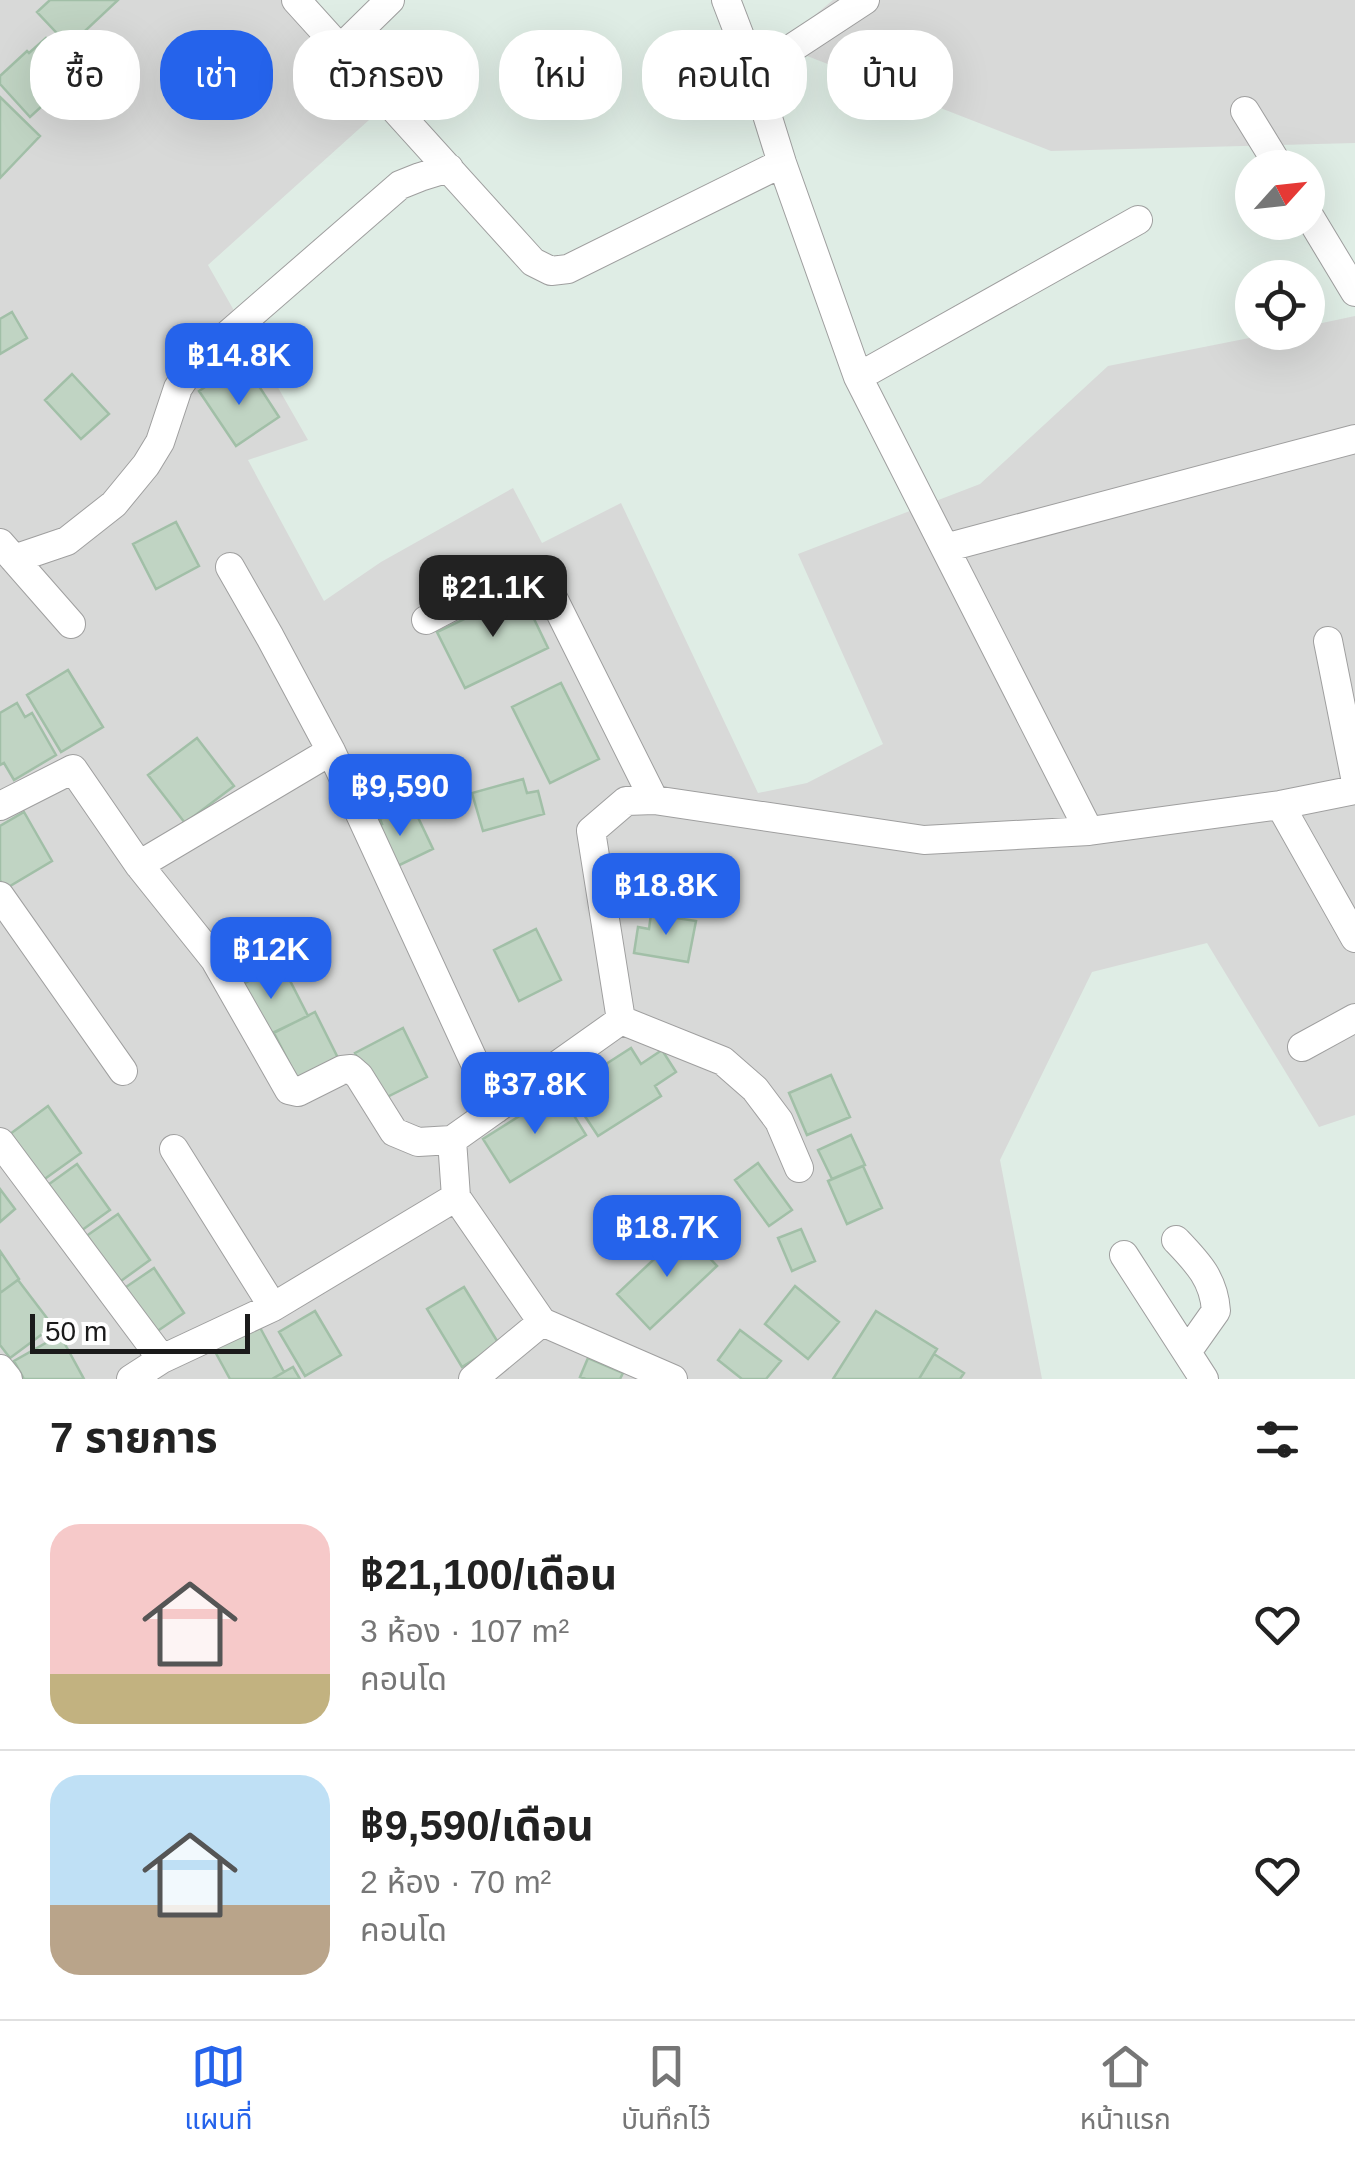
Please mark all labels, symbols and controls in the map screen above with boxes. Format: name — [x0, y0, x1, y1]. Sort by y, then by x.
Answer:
chip: ซื้อ — [30, 30, 140, 120]
chip: เช่า — [160, 30, 273, 120]
chip: ตัวกรอง — [293, 30, 479, 120]
chip: ใหม่ — [499, 30, 622, 120]
chip: คอนโด — [642, 30, 807, 120]
chip: บ้าน — [827, 30, 953, 120]
north arrow — [1235, 150, 1325, 240]
map controls — [1235, 150, 1325, 350]
button: locate — [1235, 260, 1325, 350]
pin: ฿14.8K — [158, 323, 320, 408]
text: ฿14.8K — [187, 337, 291, 373]
pin: ฿21.1K — [412, 555, 574, 640]
text: ฿21.1K — [441, 569, 545, 605]
pin: ฿9,590 — [319, 754, 481, 839]
text: ฿9,590 — [351, 768, 449, 804]
pin: ฿18.8K — [585, 853, 747, 938]
text: ฿18.8K — [614, 867, 718, 903]
pin: ฿12K — [212, 917, 330, 1002]
text: ฿12K — [232, 931, 310, 967]
pin: ฿37.8K — [454, 1052, 616, 1137]
text: ฿37.8K — [483, 1066, 587, 1102]
pin: ฿18.7K — [586, 1195, 748, 1280]
text: ฿18.7K — [615, 1209, 719, 1245]
scale bar — [30, 1309, 250, 1354]
text: 50 m — [45, 1316, 107, 1347]
icon: filters — [1250, 1412, 1305, 1467]
text: 7 รายการ — [50, 1414, 217, 1461]
text: ฿21,100/เดือน — [360, 1551, 617, 1598]
icon: home — [130, 1564, 250, 1684]
icon: heart — [1250, 1597, 1305, 1652]
text: 3 ห้อง · 107 m² — [360, 1613, 569, 1649]
text: คอนโด — [360, 1661, 447, 1697]
text: ฿9,590/เดือน — [360, 1802, 594, 1849]
icon: home — [130, 1815, 250, 1935]
icon: heart — [1250, 1848, 1305, 1903]
text: 2 ห้อง · 70 m² — [360, 1864, 551, 1900]
text: คอนโด — [360, 1912, 447, 1948]
tab: แผนที่ — [184, 2039, 253, 2142]
tab: บันทึกไว้ — [621, 2039, 711, 2142]
tab: หน้าแรก — [1080, 2039, 1171, 2142]

